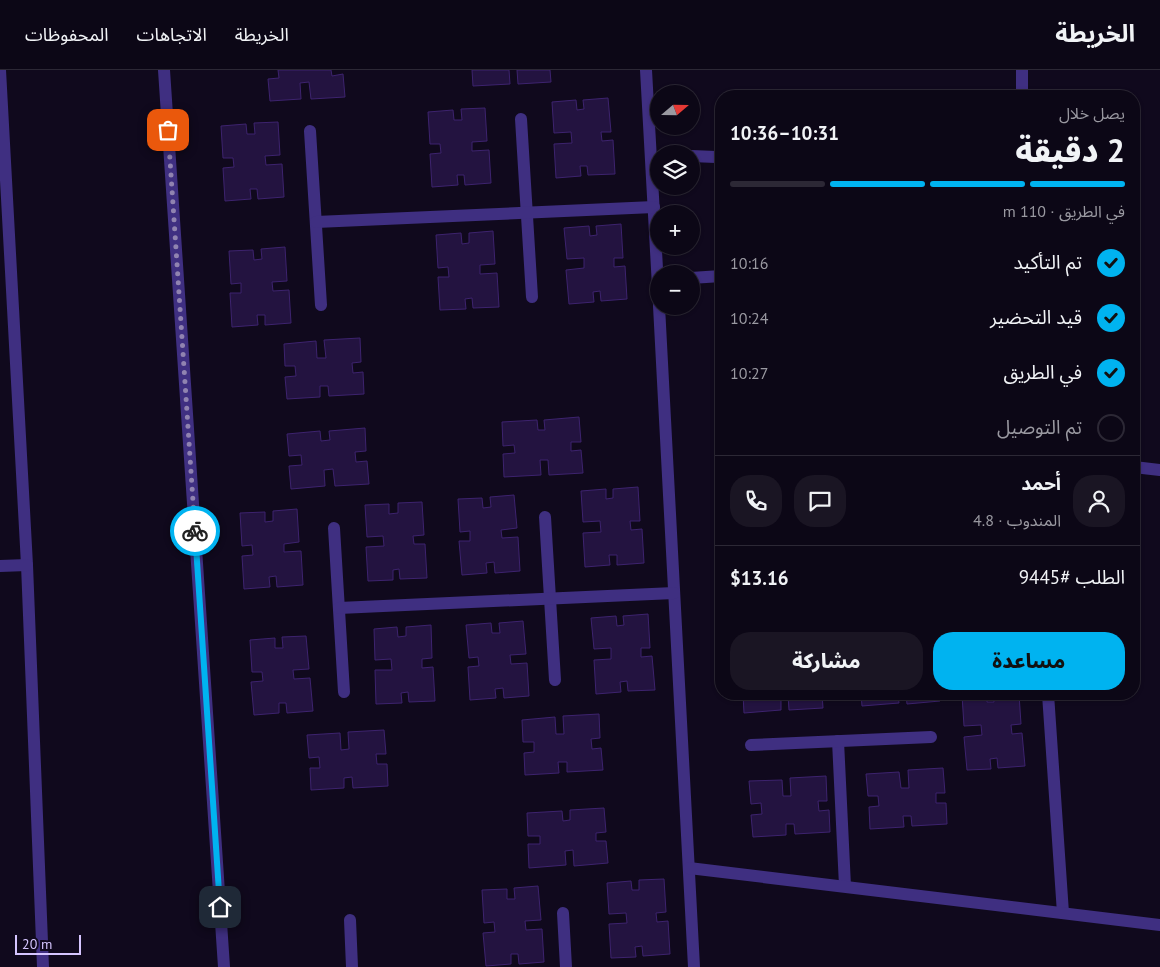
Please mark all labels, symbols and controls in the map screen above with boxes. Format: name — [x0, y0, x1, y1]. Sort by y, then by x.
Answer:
text: الخريطة — [1055, 18, 1135, 49]
text: المحفوظات — [25, 23, 109, 46]
text: الاتجاهات — [137, 23, 207, 46]
text: الخريطة — [235, 23, 289, 46]
north arrow — [650, 85, 700, 135]
map controls — [650, 85, 700, 315]
text: يصل خلال — [1059, 103, 1125, 123]
pin — [147, 109, 189, 151]
icon: bag — [154, 116, 182, 144]
text: 10:31–10:36 — [730, 121, 839, 145]
text: 2 دقيقة — [1015, 129, 1125, 171]
button: layers — [650, 145, 700, 195]
text: في الطريق · 110 m — [1003, 201, 1125, 221]
button: + — [650, 205, 700, 255]
icon: check — [1097, 249, 1125, 277]
text: تم التأكيد — [1014, 250, 1082, 274]
text: 10:16 — [730, 253, 768, 273]
button: − — [650, 265, 700, 315]
icon: check — [1097, 304, 1125, 332]
text: قيد التحضير — [990, 305, 1082, 329]
text: 10:24 — [730, 308, 768, 328]
icon: check — [1097, 359, 1125, 387]
text: في الطريق — [1004, 360, 1082, 384]
text: 10:27 — [730, 363, 768, 383]
text: تم التوصيل — [997, 415, 1082, 439]
text: أحمد — [1021, 471, 1061, 495]
button: phone — [730, 475, 782, 527]
button: chat — [794, 475, 846, 527]
button: person — [1073, 475, 1125, 527]
courier — [170, 506, 220, 556]
text: المندوب · 4.8 — [973, 510, 1061, 530]
icon: bike — [181, 517, 209, 545]
text: الطلب #9445 — [1019, 565, 1125, 589]
text: $13.16 — [730, 566, 789, 590]
button: مشاركة — [730, 632, 923, 690]
button: مساعدة — [933, 632, 1125, 690]
pin — [199, 886, 241, 928]
icon: home — [206, 893, 234, 921]
scale bar — [15, 932, 81, 955]
text: 20 m — [22, 935, 52, 953]

